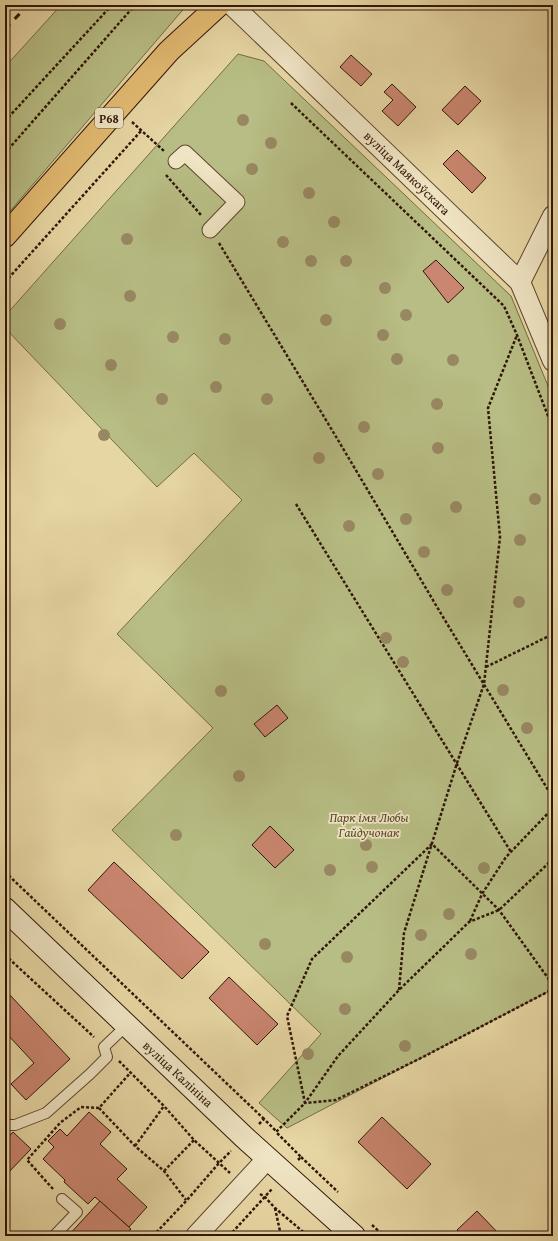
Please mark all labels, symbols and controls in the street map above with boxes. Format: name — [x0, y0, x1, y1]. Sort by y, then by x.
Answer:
road number: Р68 — [95, 108, 123, 128]
street label: вуліца Маякоўскага — [360, 127, 455, 220]
park label: Парк імя Любы Гайдучонак — [330, 808, 408, 842]
street label: вуліца Калініна — [139, 1036, 218, 1112]

